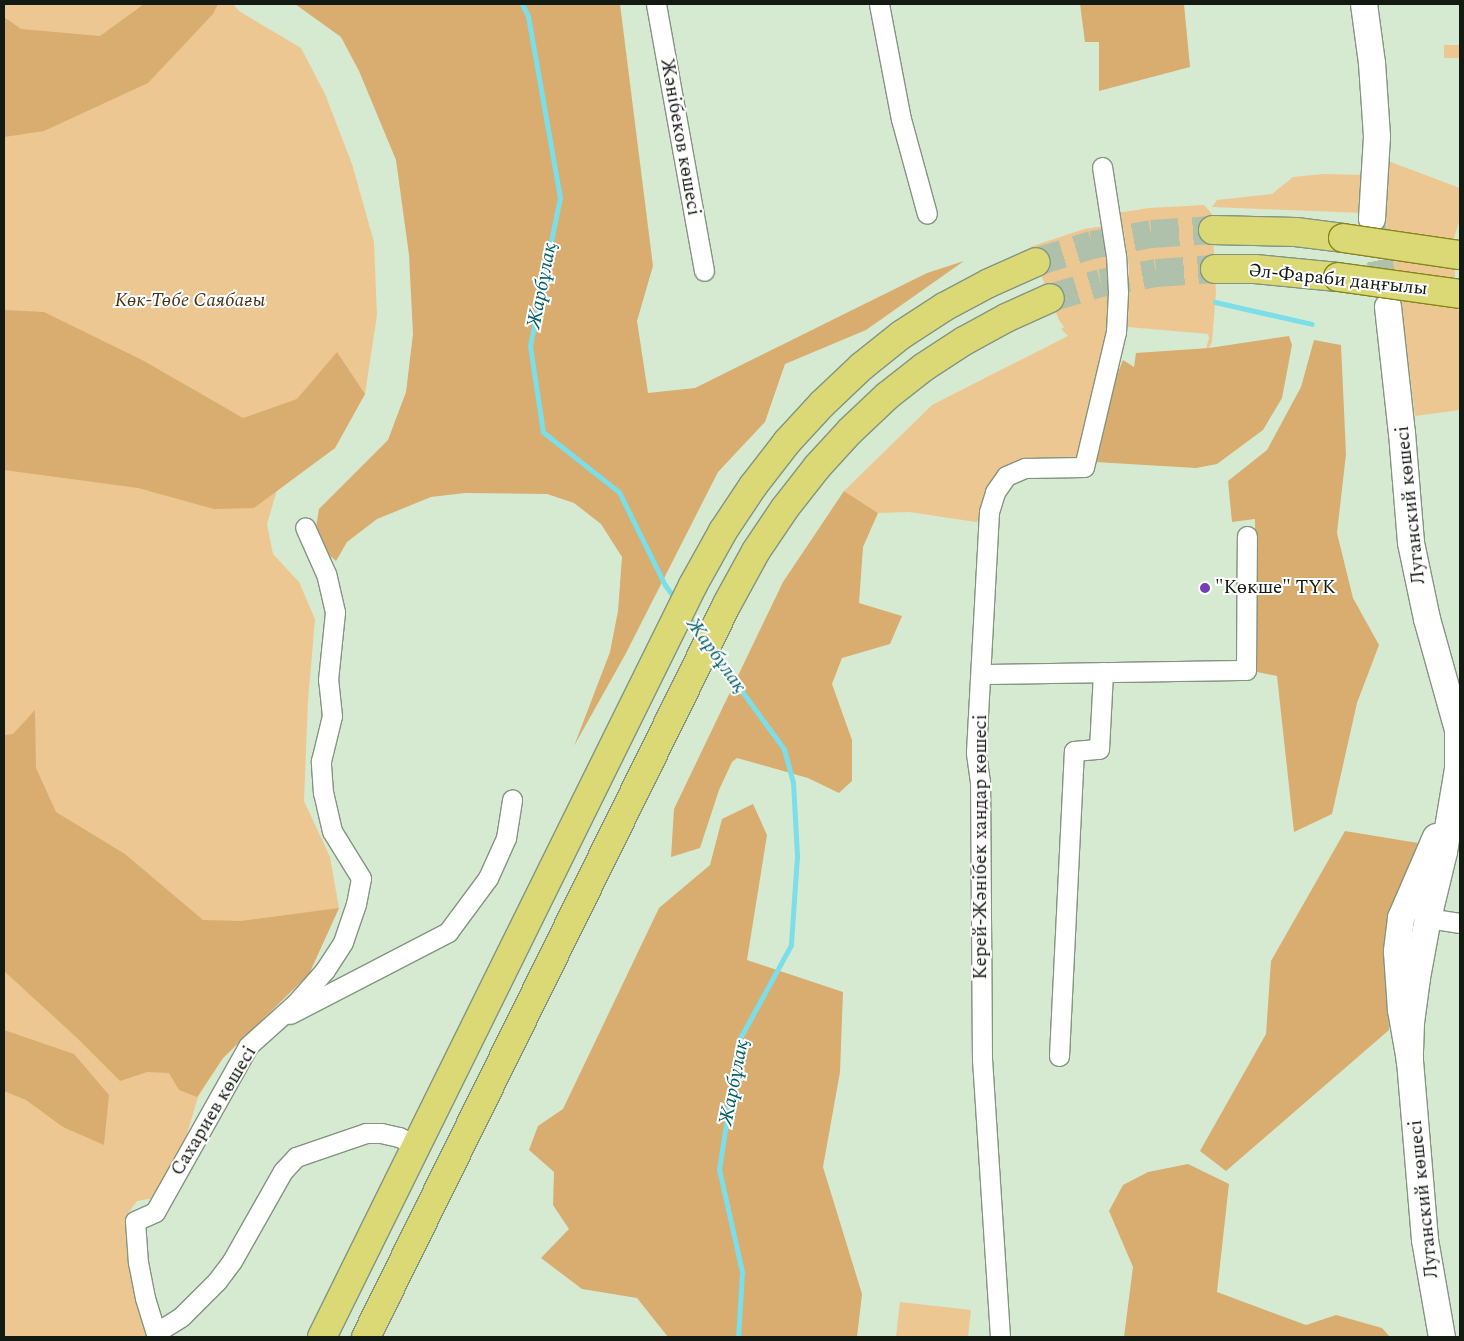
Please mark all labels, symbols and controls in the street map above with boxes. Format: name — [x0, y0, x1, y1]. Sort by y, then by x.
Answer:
street label: Жәнібеков көшесі — [655, 57, 705, 217]
water label: Жарбұлақ — [522, 241, 562, 331]
street label: Әл-Фараби даңғылы — [1247, 259, 1429, 301]
park label: Көк-Төбе Саябағы — [115, 290, 265, 312]
street label: Луганский көшесі — [1391, 425, 1431, 585]
place label: "Көкше" ТҮК — [1215, 577, 1336, 599]
marker: "Көкше" ТҮК — [1199, 582, 1211, 594]
water label: Жарбұлақ — [681, 613, 751, 697]
street label: Керей-Жәнібек хандар көшесі — [970, 714, 992, 980]
water label: Жарбұлақ — [714, 1038, 754, 1128]
street label: Сахариев көшесі — [166, 1042, 262, 1180]
street label: Луганский көшесі — [1404, 1119, 1444, 1279]

